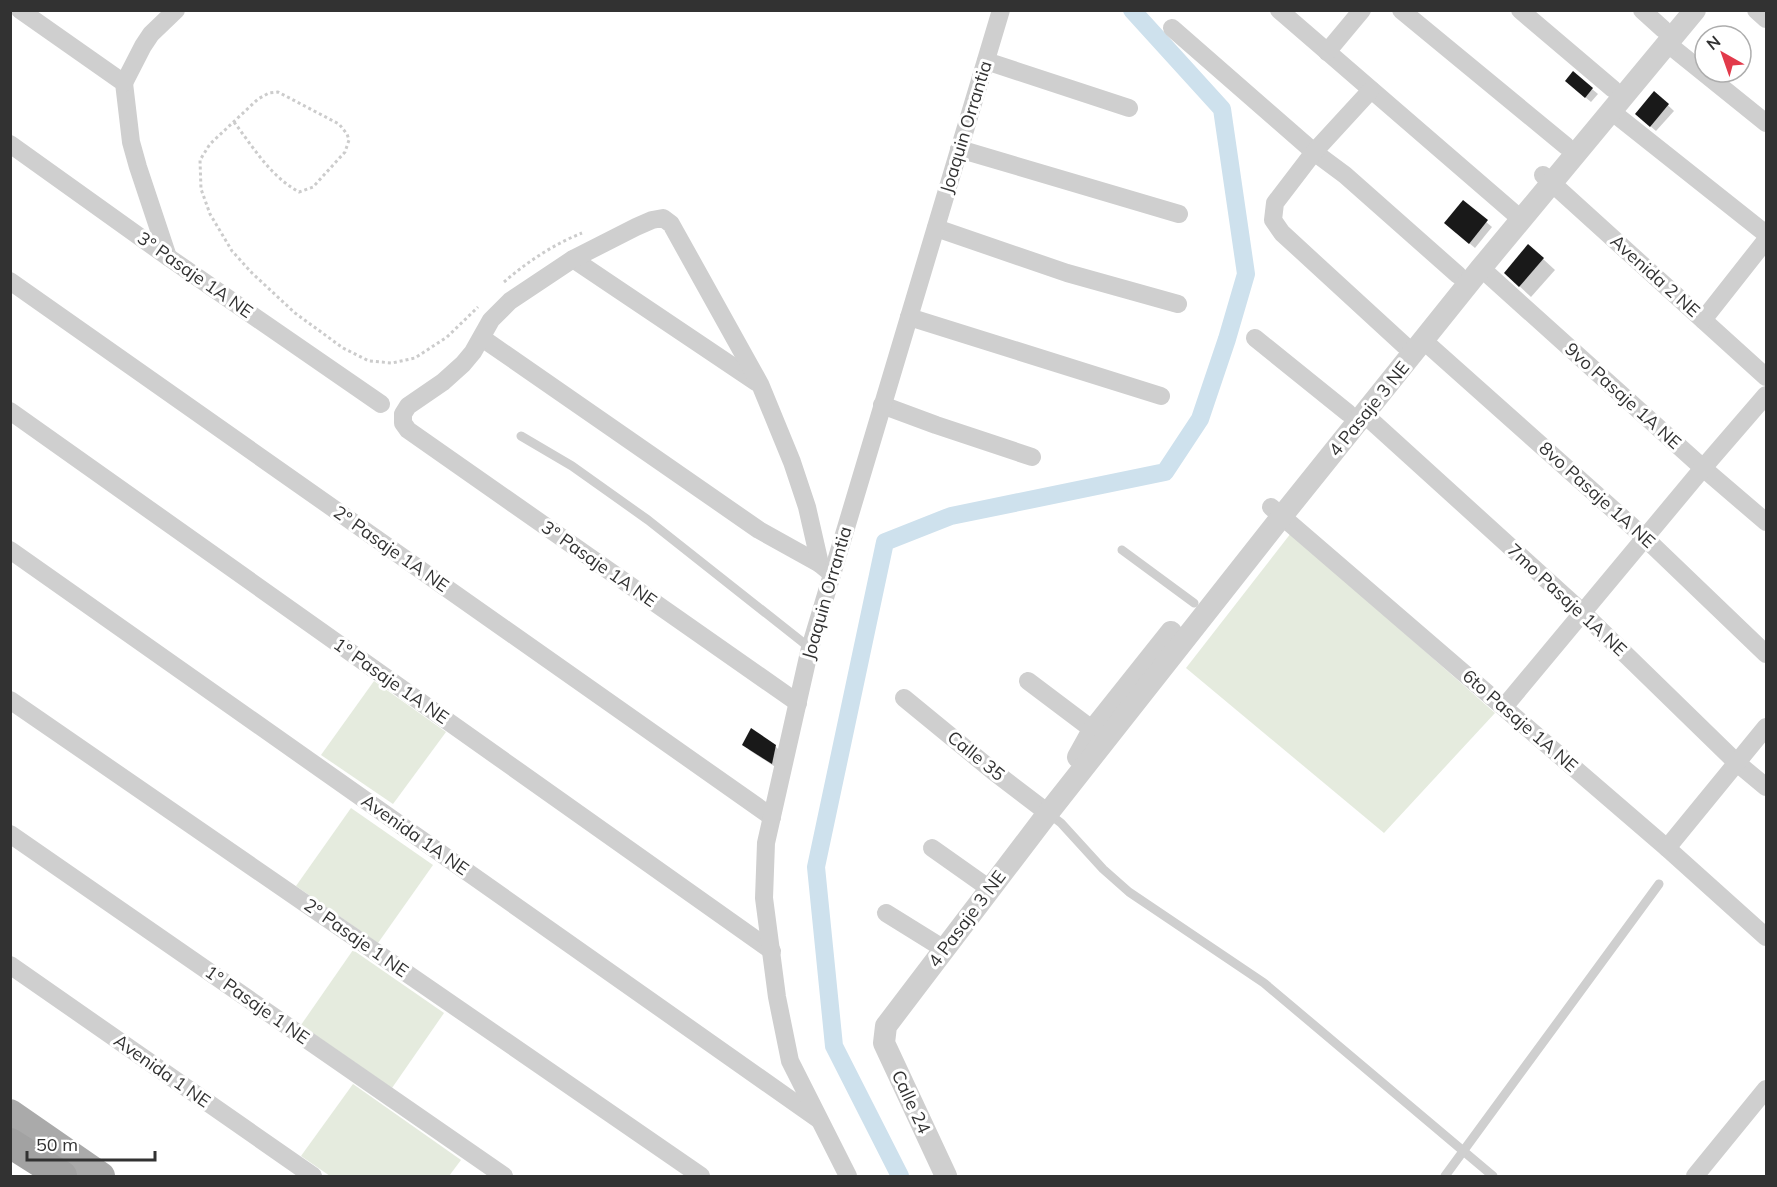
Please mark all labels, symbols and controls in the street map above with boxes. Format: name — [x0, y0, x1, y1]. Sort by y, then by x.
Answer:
north arrow — [1693, 24, 1753, 84]
text: N — [1702, 31, 1724, 54]
street label: Joaquin Orrantia — [934, 58, 997, 196]
street label: 3° Pasaje 1A NE — [133, 226, 257, 323]
street label: Avenida 2 NE — [1606, 229, 1705, 322]
street label: 9vo Pasaje 1A NE — [1560, 337, 1686, 454]
street label: 4 Pasaje 3 NE — [1323, 357, 1414, 461]
street label: 8vo Pasaje 1A NE — [1534, 436, 1660, 553]
street label: 2° Pasaje 1A NE — [329, 500, 453, 597]
street label: 3° Pasaje 1A NE — [537, 515, 661, 612]
street label: Joaquin Orrantia — [797, 524, 857, 662]
street label: 7mo Pasaje 1A NE — [1503, 538, 1632, 661]
street label: 1° Pasaje 1A NE — [329, 632, 453, 729]
street label: 6to Pasaje 1A NE — [1458, 664, 1583, 777]
street label: Calle 35 — [943, 725, 1010, 786]
street label: Avenida 1A NE — [357, 789, 473, 880]
street label: 4 Pasaje 3 NE — [923, 866, 1011, 972]
street label: 2° Pasaje 1 NE — [300, 893, 413, 982]
street label: 1° Pasaje 1 NE — [201, 960, 314, 1049]
street label: Avenida 1 NE — [110, 1029, 215, 1112]
street label: Calle 24 — [887, 1066, 936, 1137]
scale bar — [27, 1124, 154, 1162]
text: 50 m — [36, 1133, 78, 1156]

